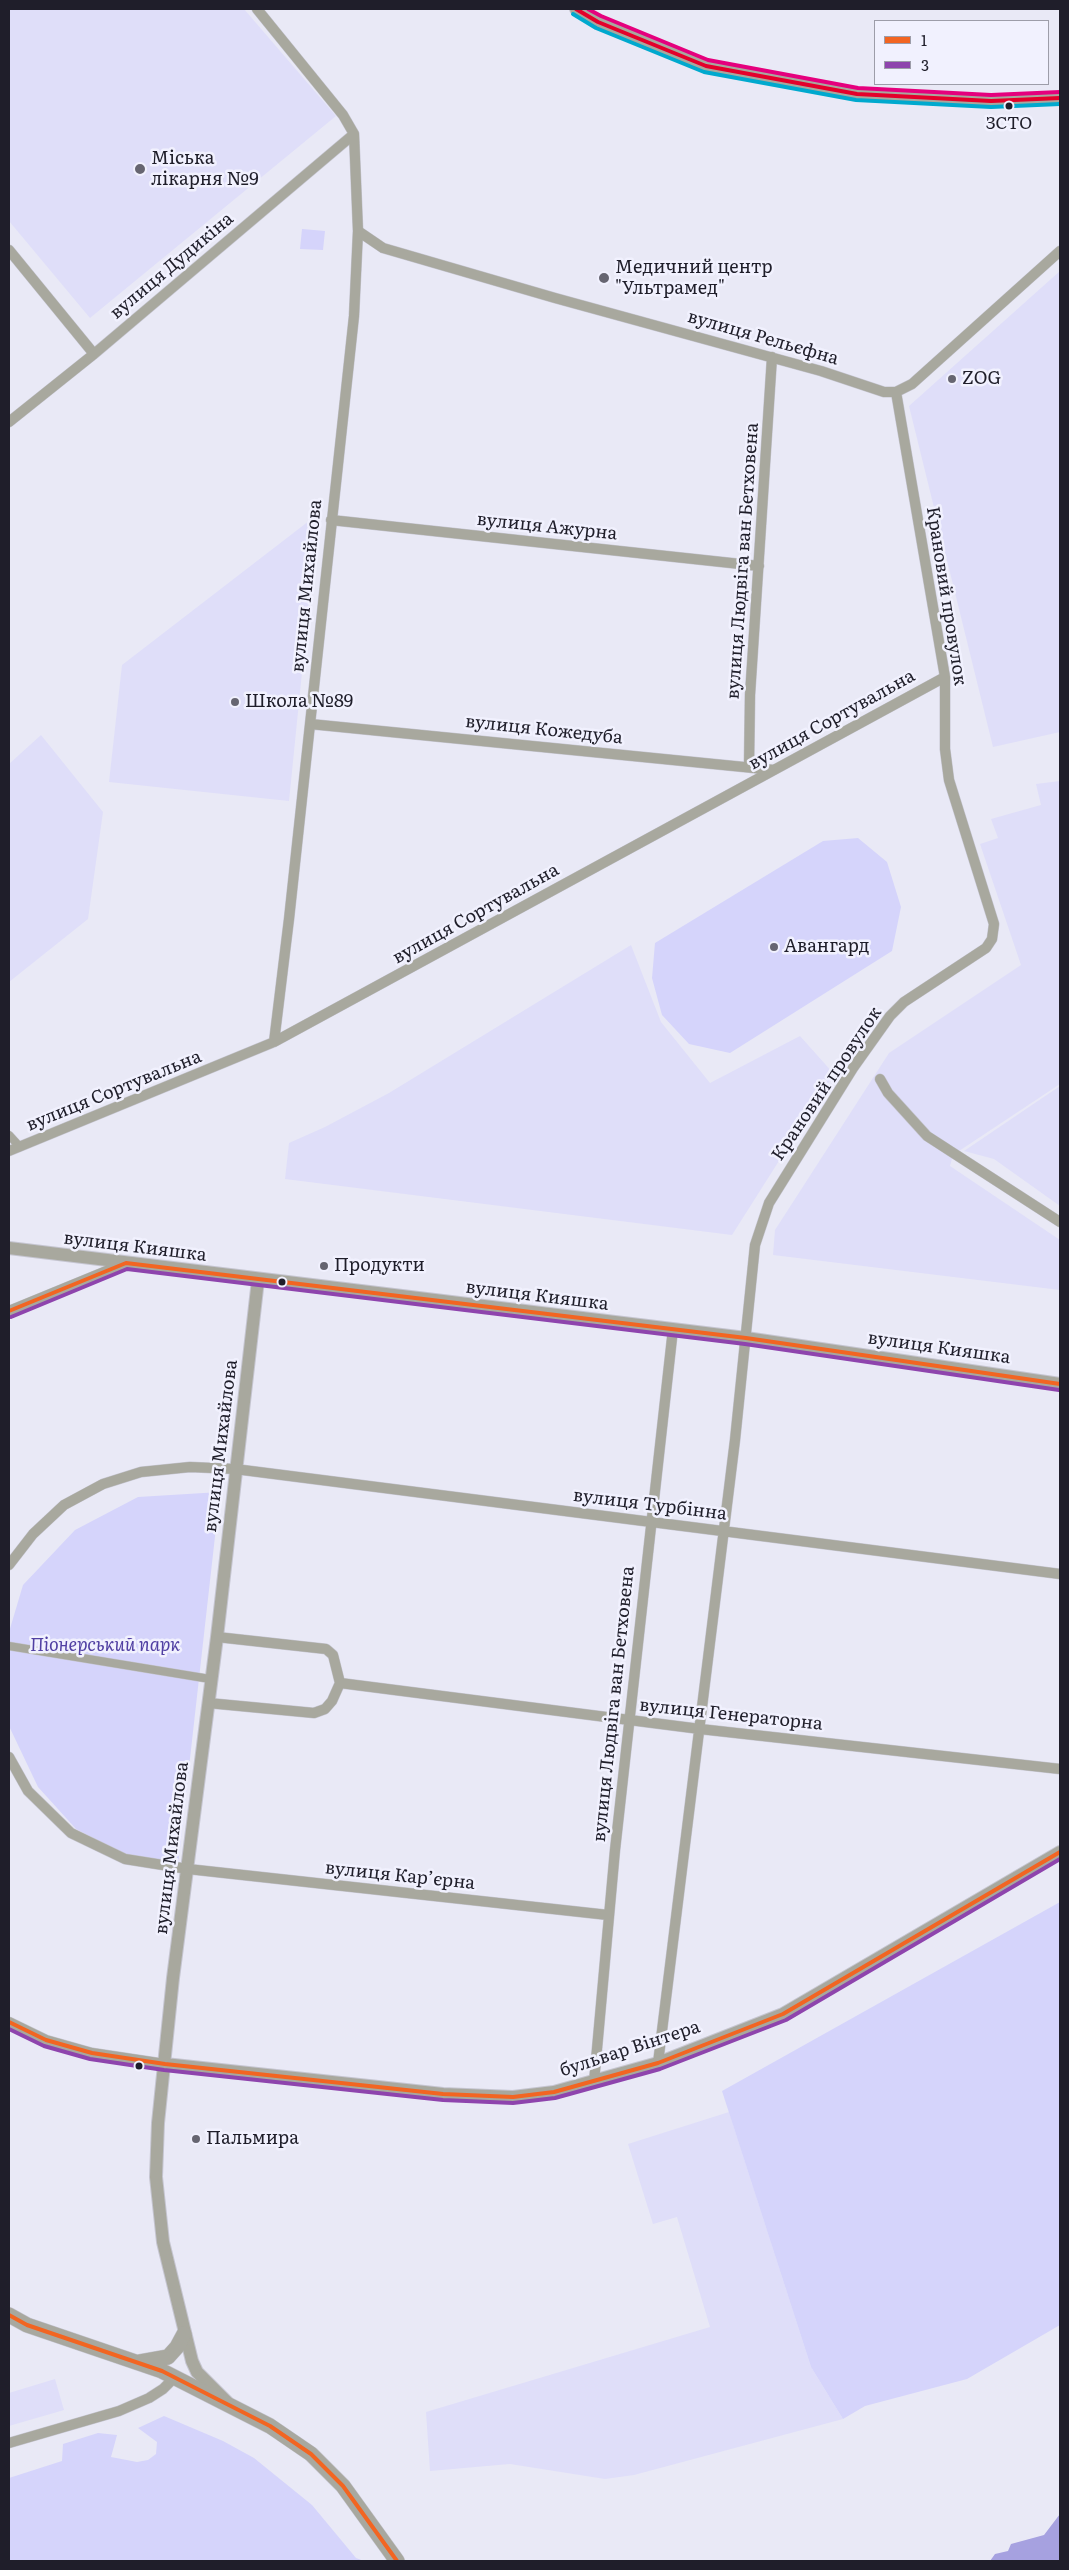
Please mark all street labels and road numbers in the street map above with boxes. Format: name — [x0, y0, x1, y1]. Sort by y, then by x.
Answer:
street label: вулиця Дудикіна — [106, 208, 238, 324]
street label: вулиця Рельєфна — [685, 306, 841, 370]
street label: вулиця Людвіга ван Бетховена — [723, 422, 763, 700]
street label: вулиця Михайлова — [287, 498, 327, 674]
street label: Крановий провулок — [921, 505, 971, 687]
street label: вулиця Ажурна — [476, 509, 618, 545]
street label: вулиця Сортувальна — [745, 665, 919, 775]
street label: вулиця Кожедуба — [464, 711, 624, 749]
street label: вулиця Сортувальна — [389, 859, 563, 969]
street label: Крановий провулок — [767, 1003, 887, 1165]
street label: вулиця Сортувальна — [23, 1046, 205, 1136]
street label: вулиця Кияшка — [62, 1228, 208, 1266]
street label: вулиця Кияшка — [464, 1277, 610, 1315]
street label: вулиця Кияшка — [866, 1327, 1012, 1369]
street label: вулиця Михайлова — [200, 1358, 242, 1534]
street label: вулиця Турбінна — [572, 1485, 728, 1525]
street label: вулиця Людвіга ван Бетховена — [589, 1565, 639, 1843]
street label: вулиця Генераторна — [638, 1695, 824, 1735]
street label: вулиця Михайлова — [151, 1760, 193, 1936]
street label: вулиця Кар’єрна — [324, 1857, 476, 1895]
street label: бульвар Вінтера — [557, 2016, 703, 2082]

